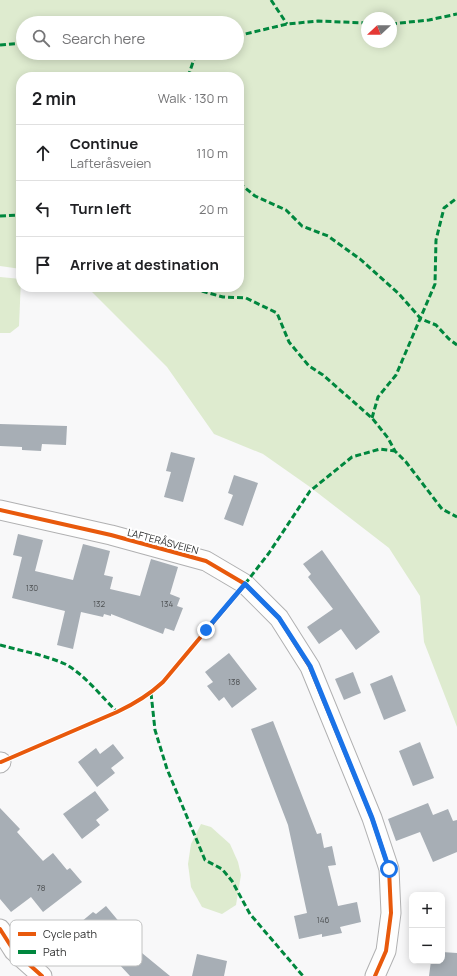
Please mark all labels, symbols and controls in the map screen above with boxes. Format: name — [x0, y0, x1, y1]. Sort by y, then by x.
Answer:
north arrow — [361, 12, 397, 48]
search box — [16, 16, 244, 60]
icon: search — [30, 27, 52, 49]
text: Search here — [62, 28, 145, 49]
text: 2 min — [32, 87, 76, 110]
text: Walk · 130 m — [158, 89, 228, 107]
text: Continue — [70, 133, 138, 154]
icon: ahead — [32, 142, 54, 164]
text: 110 m — [196, 144, 228, 162]
text: Lafteråsveien — [70, 154, 151, 172]
icon: left — [32, 198, 54, 220]
text: Turn left — [70, 198, 132, 219]
text: 20 m — [199, 200, 228, 218]
icon: arrive — [32, 254, 54, 276]
text: Arrive at destination — [70, 254, 219, 275]
street label: LAFTERÅSVEIEN — [126, 525, 200, 557]
house number: 130 — [26, 582, 38, 593]
house number: 132 — [93, 598, 105, 609]
house number: 134 — [161, 598, 173, 609]
route end — [197, 621, 215, 639]
house number: 138 — [228, 676, 240, 687]
route start — [380, 860, 398, 878]
house number: 78 — [37, 882, 46, 893]
map controls — [409, 892, 445, 964]
button: + — [409, 892, 445, 928]
house number: 146 — [317, 914, 329, 925]
legend — [10, 920, 142, 966]
text: Cycle path — [43, 926, 97, 941]
button: − — [409, 928, 445, 964]
text: Path — [43, 944, 66, 959]

